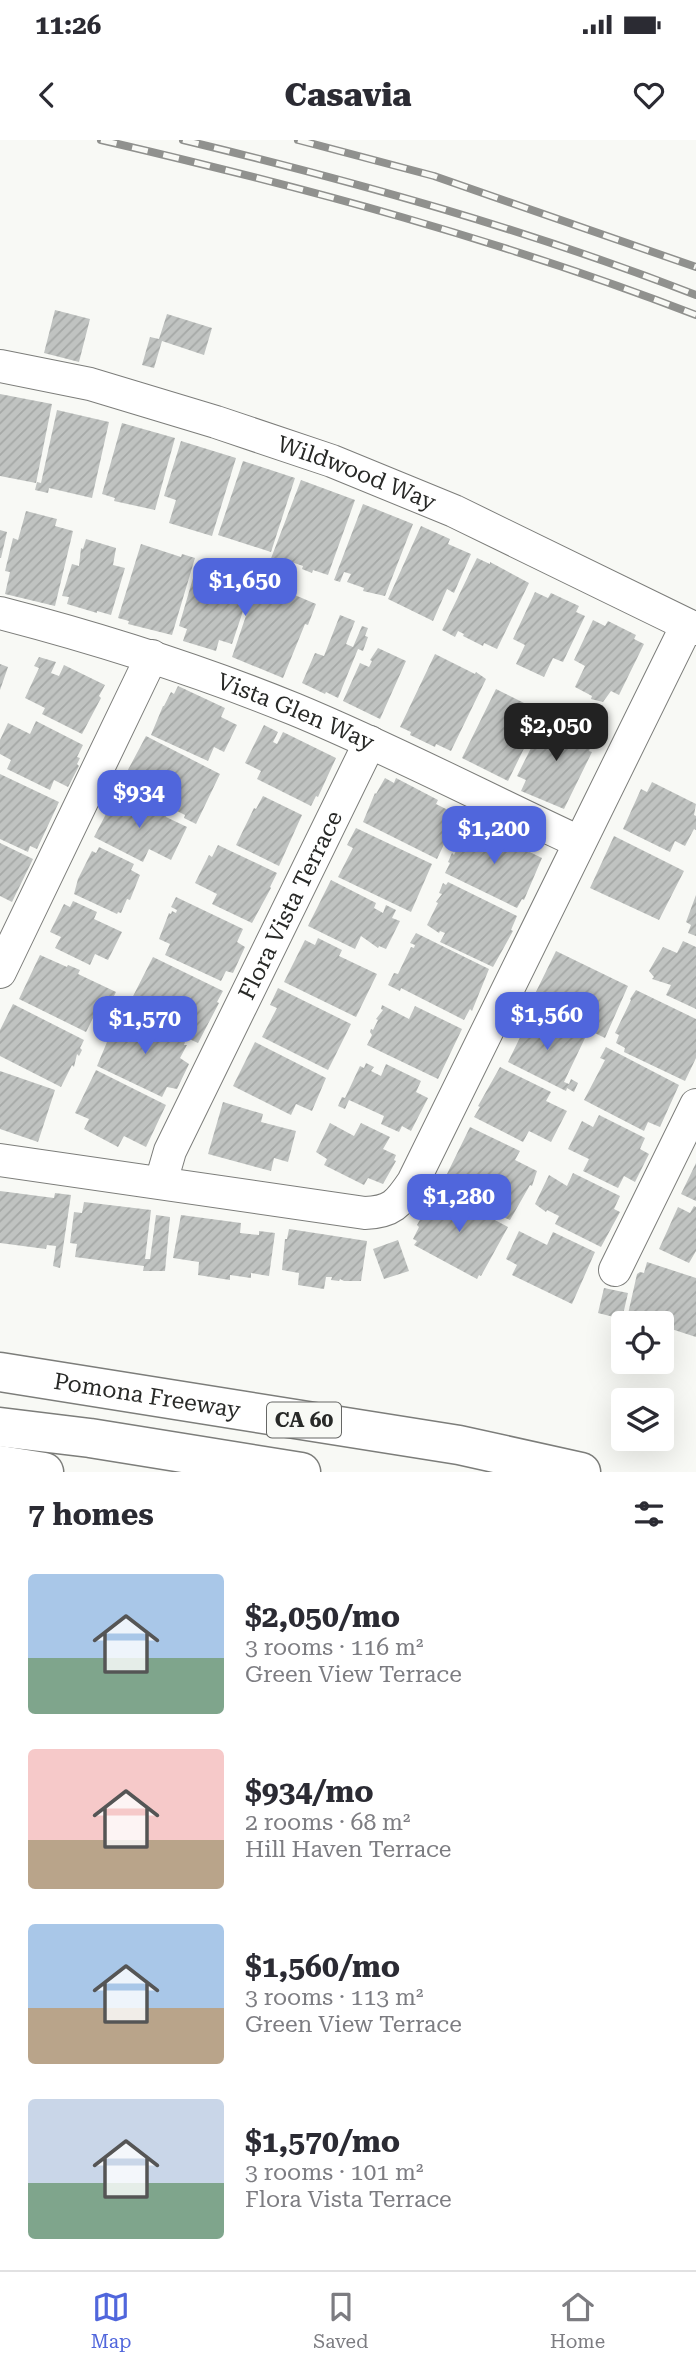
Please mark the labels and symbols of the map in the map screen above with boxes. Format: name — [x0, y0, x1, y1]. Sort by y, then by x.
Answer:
street label: Wildwood Way — [274, 430, 440, 516]
pin: $1,650 — [188, 559, 302, 618]
street label: Vista Glen Way — [214, 667, 379, 756]
pin: $2,050 — [499, 704, 613, 763]
pin: $934 — [98, 770, 180, 830]
street label: Flora Vista Terrace — [233, 806, 348, 1004]
pin: $1,200 — [437, 806, 551, 866]
pin: $1,560 — [490, 992, 604, 1052]
pin: $1,570 — [88, 996, 202, 1056]
pin: $1,280 — [402, 1174, 516, 1234]
street label: Pomona Freeway — [52, 1367, 243, 1424]
road number: CA 60 — [267, 1402, 341, 1438]

